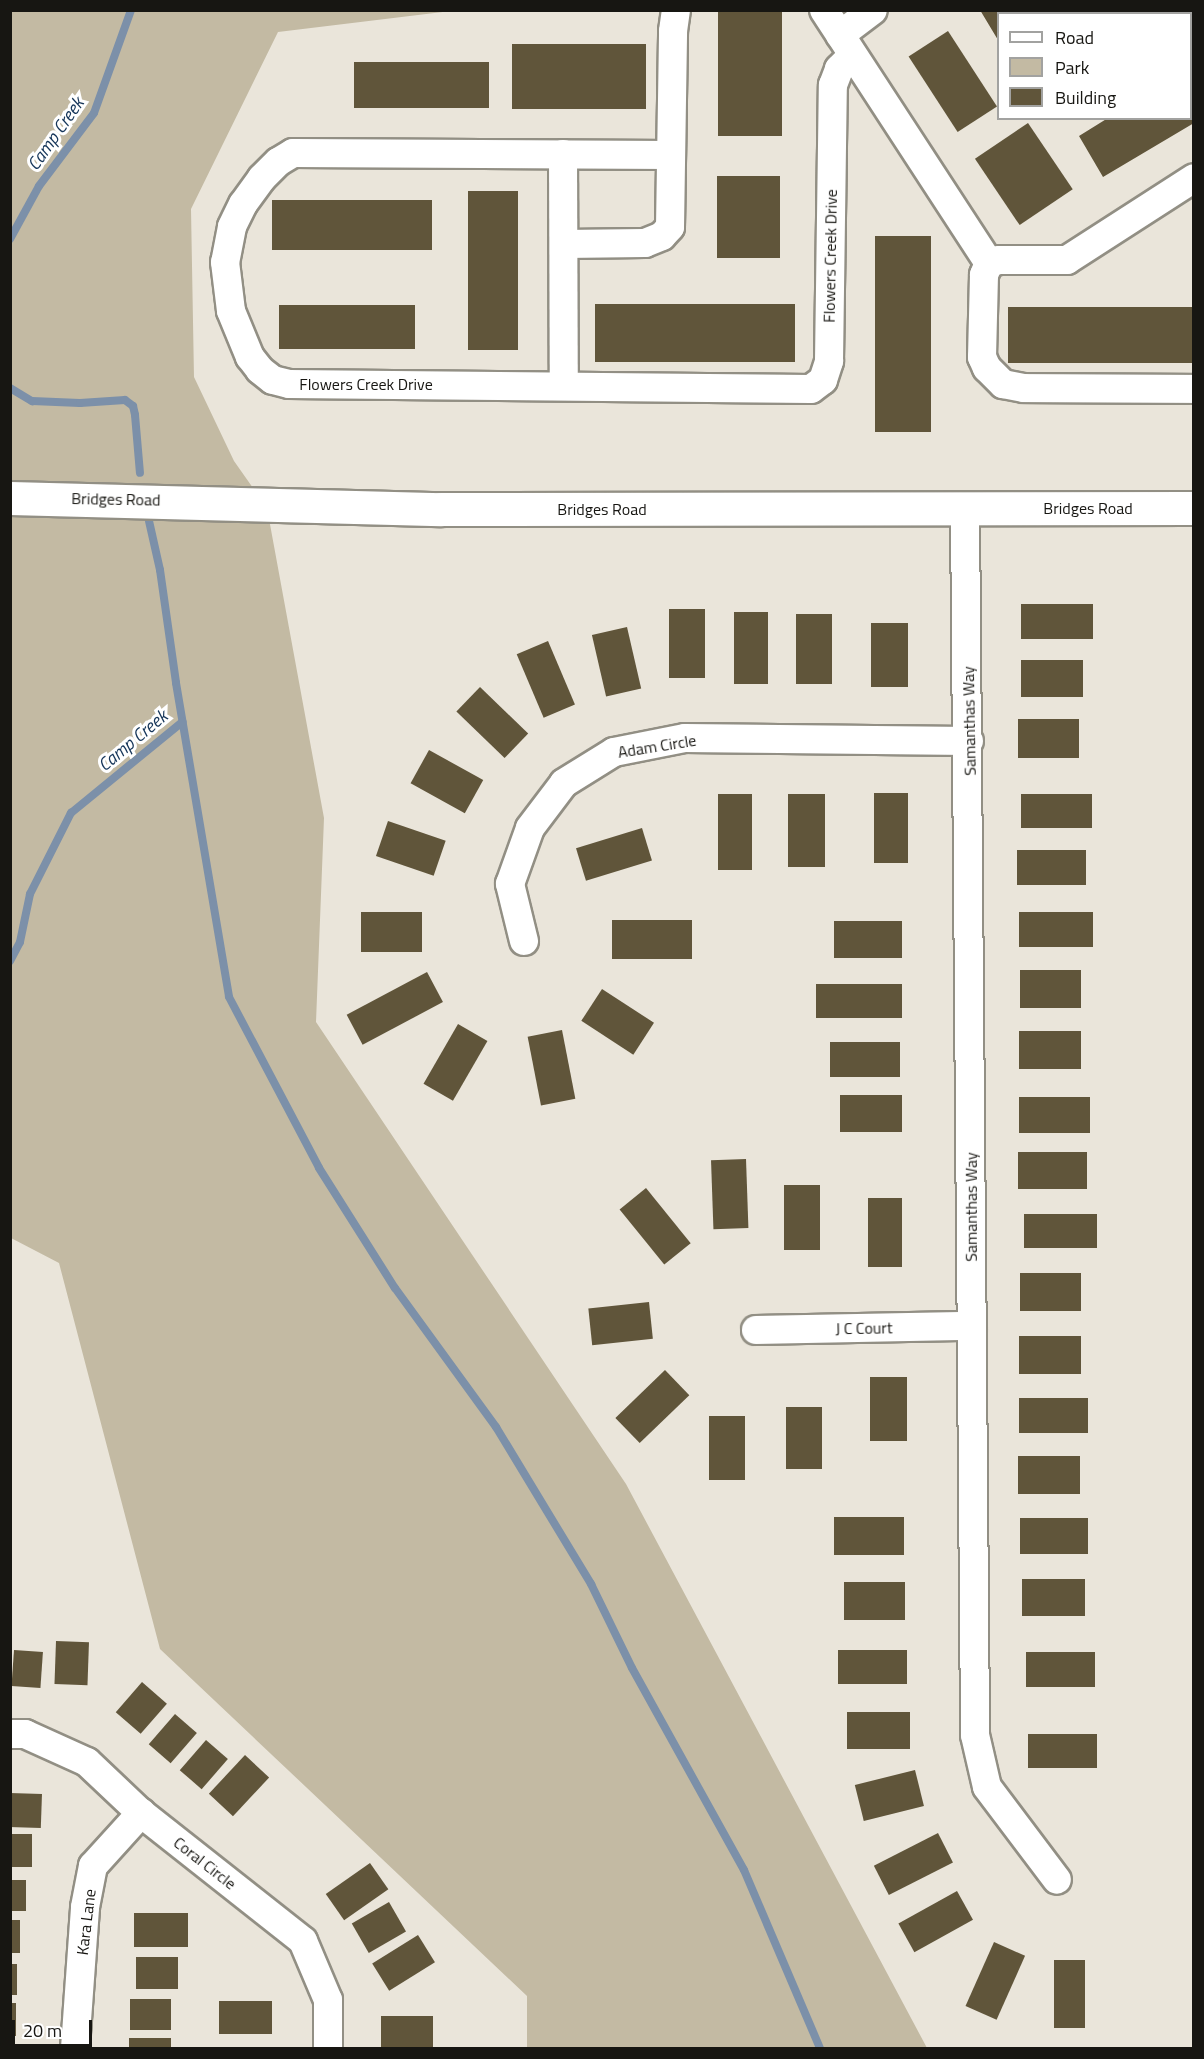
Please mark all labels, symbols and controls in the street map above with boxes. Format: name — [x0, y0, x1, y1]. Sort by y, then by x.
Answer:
legend — [997, 12, 1192, 120]
text: Road — [1055, 24, 1094, 51]
text: Park — [1055, 54, 1089, 81]
text: Building — [1055, 84, 1116, 111]
water label: Camp Creek — [23, 93, 89, 175]
street label: Flowers Creek Drive — [819, 189, 841, 323]
street label: Flowers Creek Drive — [299, 374, 433, 394]
street label: Bridges Road — [71, 489, 161, 509]
street label: Bridges Road — [1043, 498, 1133, 518]
street label: Bridges Road — [557, 499, 647, 519]
street label: Samanthas Way — [958, 666, 980, 776]
water label: Camp Creek — [94, 706, 172, 776]
street label: Adam Circle — [616, 730, 698, 762]
street label: Samanthas Way — [961, 1152, 981, 1262]
street label: J C Court — [835, 1318, 893, 1338]
street label: Coral Circle — [170, 1833, 240, 1893]
street label: Kara Lane — [72, 1888, 100, 1956]
scale bar — [15, 2008, 94, 2046]
text: 20 m — [23, 2017, 62, 2044]

